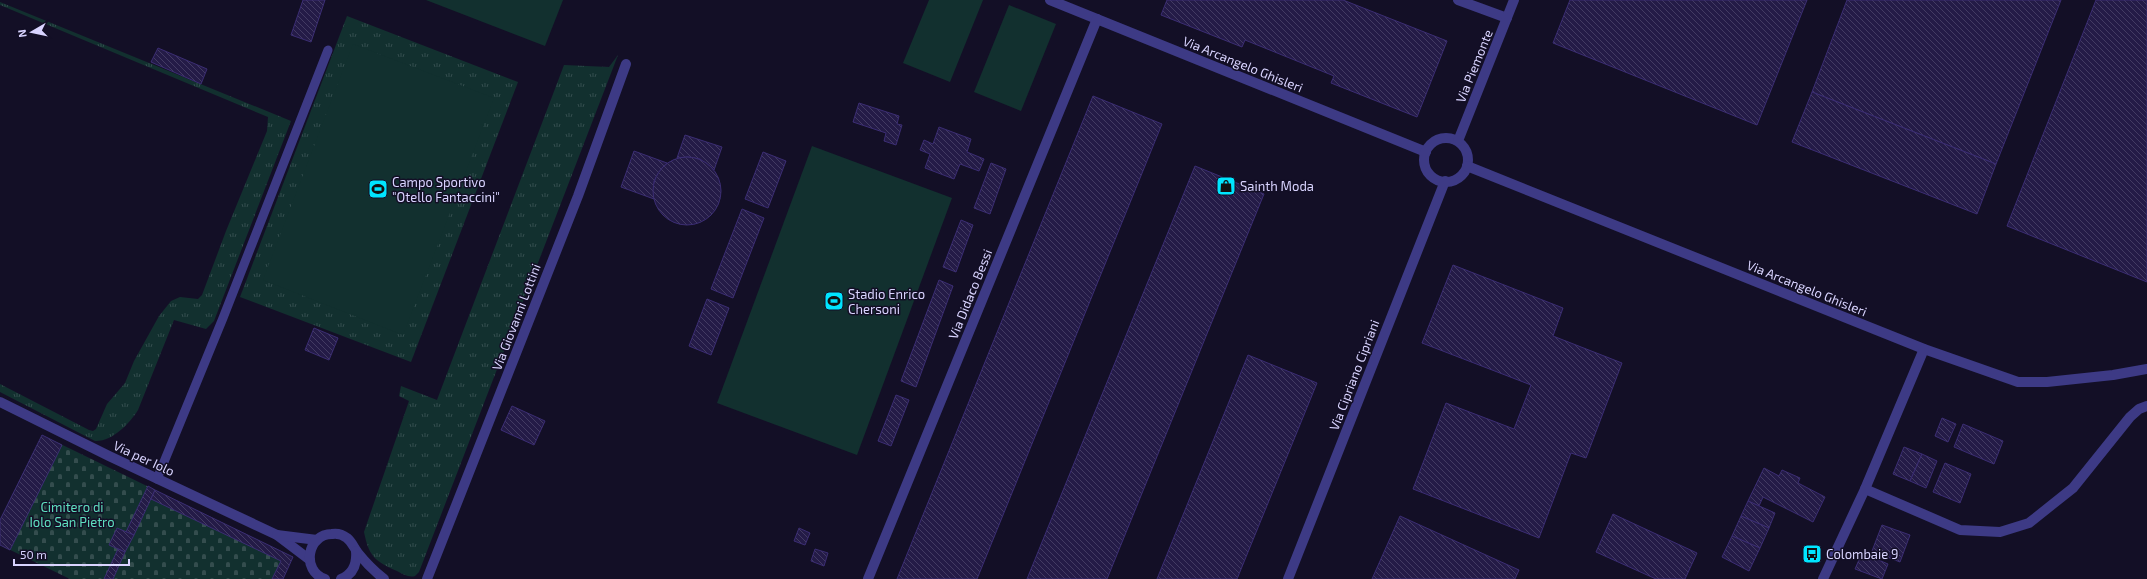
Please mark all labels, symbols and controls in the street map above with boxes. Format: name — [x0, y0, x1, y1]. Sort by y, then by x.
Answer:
north arrow — [12, 12, 52, 52]
street label: Via Piemonte — [1452, 27, 1496, 105]
text: N — [15, 29, 29, 39]
street label: Via Arcangelo Ghisleri — [1181, 33, 1305, 95]
place label: Campo Sportivo "Otello Fantaccini" — [392, 174, 500, 205]
shop icon: Sainth Moda — [1215, 175, 1237, 197]
sports icon: Campo Sportivo "Otello Fantaccini" — [367, 178, 389, 200]
place label: Sainth Moda — [1240, 178, 1314, 194]
street label: Via Didaco Bessi — [945, 247, 995, 341]
street label: Via Arcangelo Ghisleri — [1745, 257, 1869, 319]
street label: Via Giovanni Lottini — [488, 261, 544, 373]
place label: Stadio Enrico Chersoni — [848, 286, 925, 317]
sports icon: Stadio Enrico Chersoni — [823, 290, 845, 312]
street label: Via Cipriano Cipriani — [1326, 317, 1382, 433]
street label: Via per Iolo — [111, 437, 177, 479]
park label: Cimitero di Iolo San Pietro — [29, 499, 115, 530]
scale bar — [14, 541, 129, 567]
bus stop icon: Colombaie 9 — [1801, 543, 1823, 565]
place label: Colombaie 9 — [1826, 546, 1899, 562]
text: 50 m — [20, 547, 47, 561]

